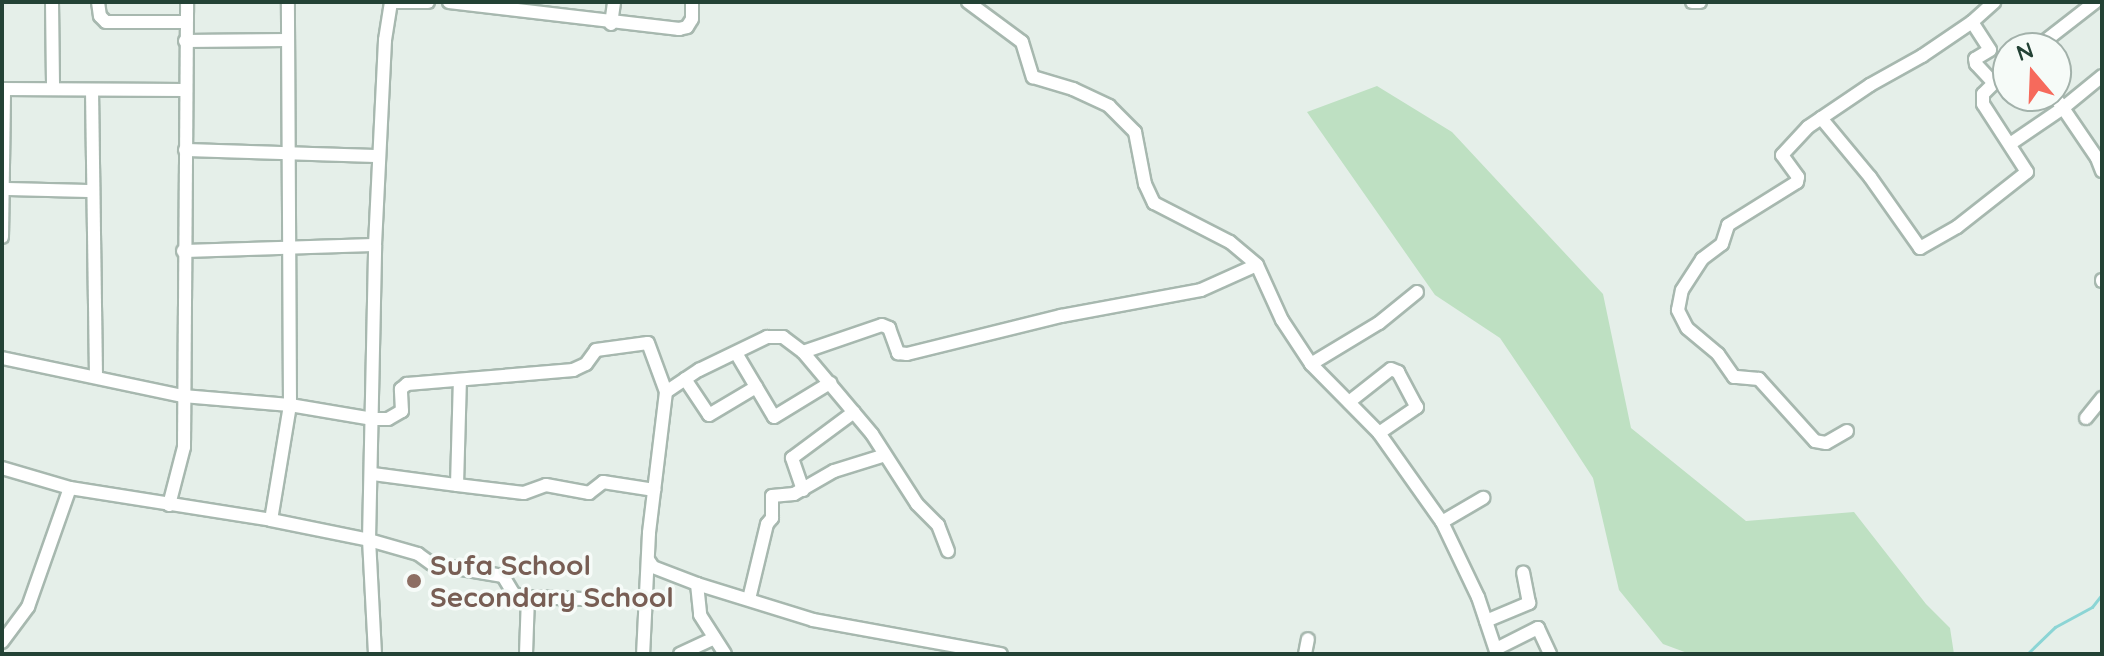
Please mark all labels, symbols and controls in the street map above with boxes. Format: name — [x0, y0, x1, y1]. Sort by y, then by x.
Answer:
north arrow — [1992, 32, 2072, 112]
text: N — [2013, 35, 2037, 67]
place label: Sufa School Secondary School — [430, 548, 674, 614]
marker: Sufa School Secondary School — [405, 572, 423, 590]

